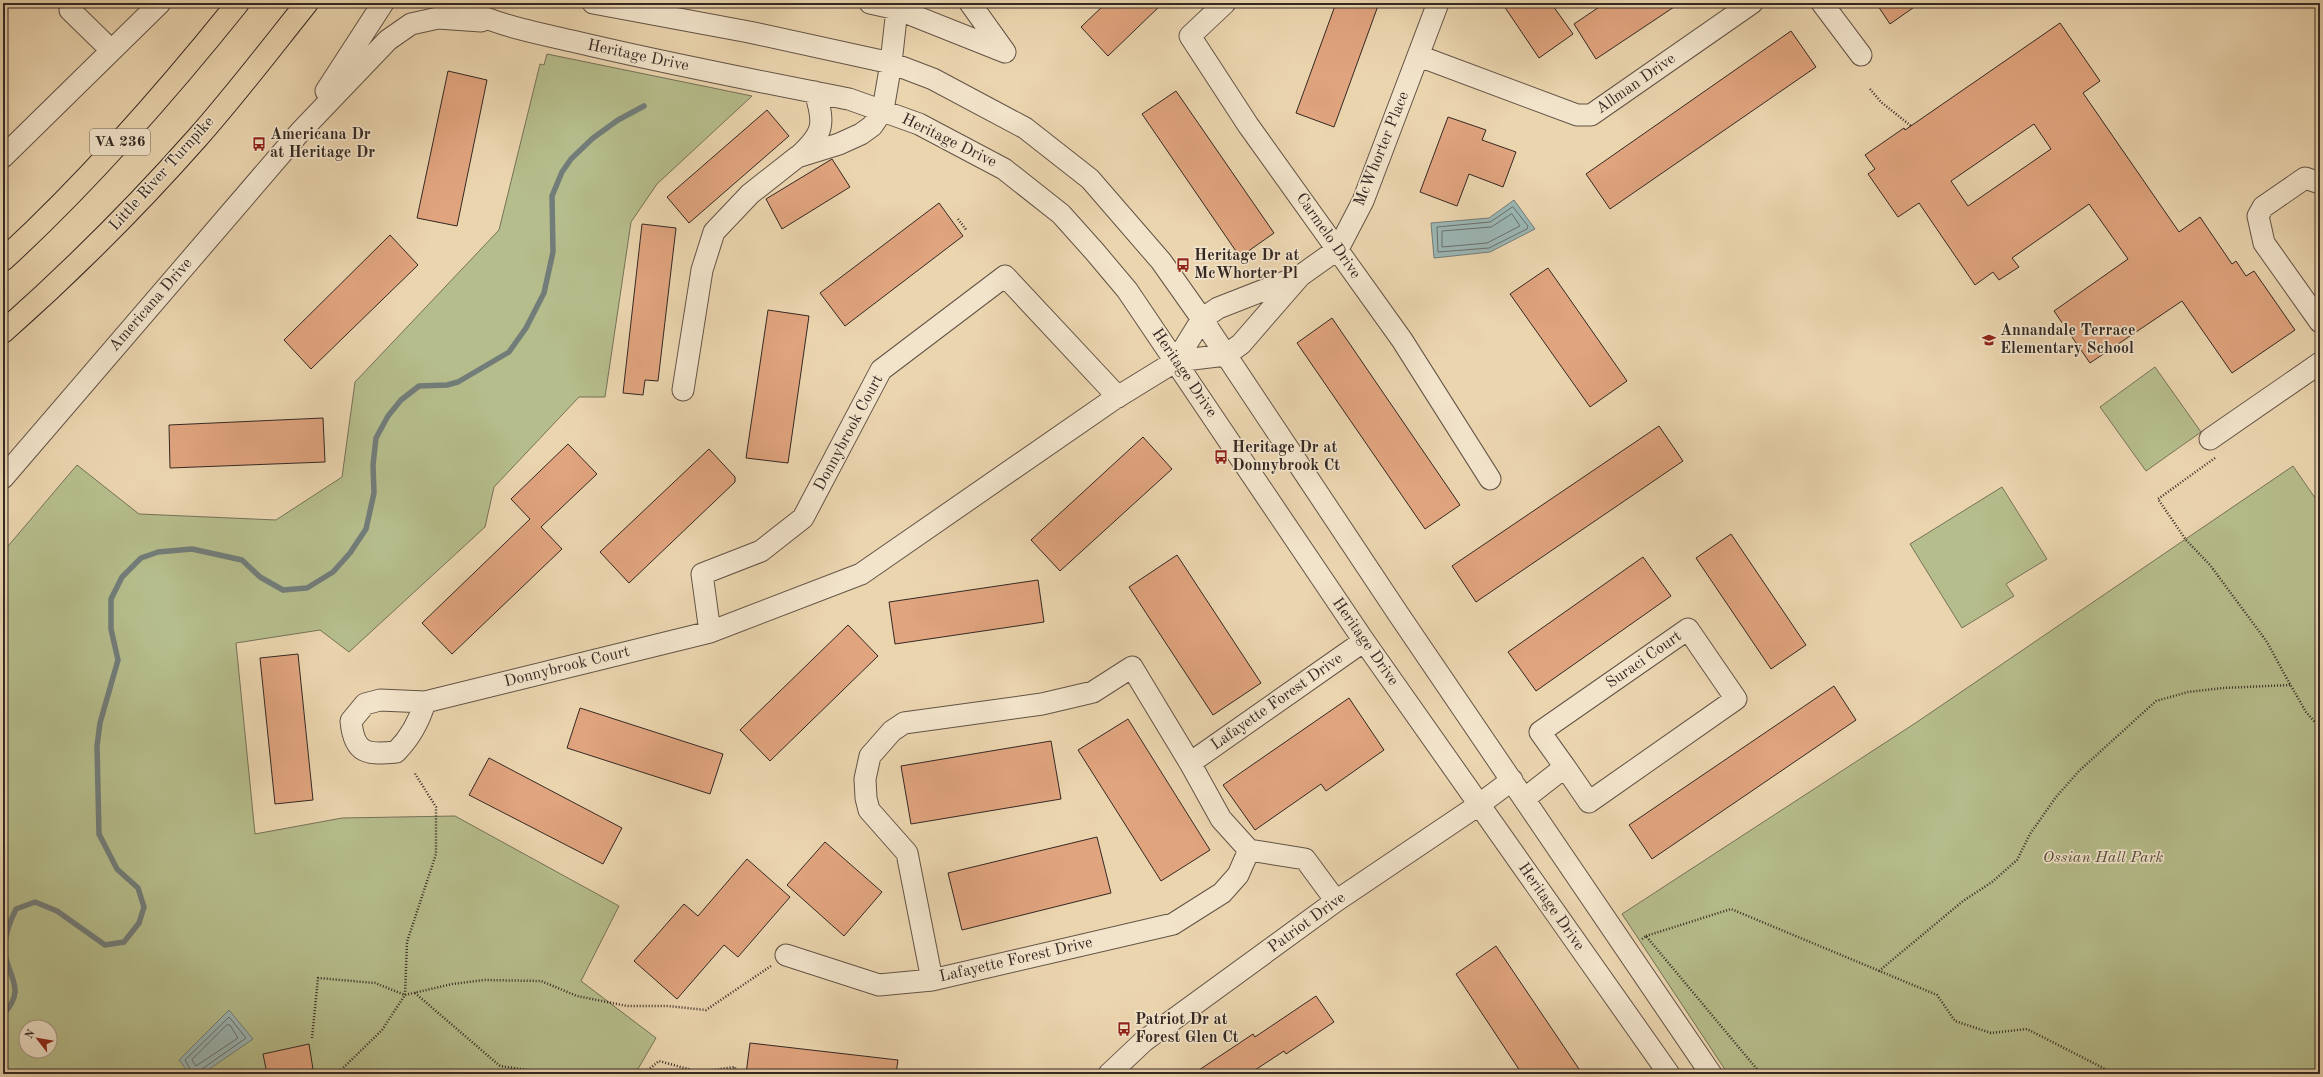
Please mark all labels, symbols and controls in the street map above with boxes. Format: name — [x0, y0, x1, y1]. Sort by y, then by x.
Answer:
street label: Heritage Drive — [586, 37, 690, 75]
street label: Allman Drive — [1593, 51, 1679, 117]
street label: McWhorter Place — [1352, 89, 1412, 209]
street label: Heritage Drive — [899, 111, 999, 171]
street label: Little River Turnpike — [107, 114, 217, 234]
place label: Americana Dr at Heritage Dr — [270, 127, 375, 161]
road number: VA 236 — [90, 129, 150, 155]
bus stop icon: Americana Dr at Heritage Dr — [251, 136, 267, 152]
street label: Carmelo Drive — [1293, 190, 1363, 282]
place label: Heritage Dr at McWhorter Pl — [1194, 248, 1299, 282]
street label: Americana Drive — [106, 255, 196, 355]
bus stop icon: Heritage Dr at McWhorter Pl — [1175, 257, 1191, 273]
place label: Annandale Terrace Elementary School — [2000, 323, 2136, 357]
street label: Heritage Drive — [1148, 326, 1220, 420]
school or university icon: Annandale Terrace Elementary School — [1981, 332, 1997, 348]
street label: Donnybrook Court — [812, 372, 887, 494]
place label: Heritage Dr at Donnybrook Ct — [1232, 440, 1340, 474]
bus stop icon: Heritage Dr at Donnybrook Ct — [1213, 449, 1229, 465]
street label: Heritage Drive — [1329, 595, 1401, 689]
street label: Suraci Court — [1603, 628, 1685, 692]
street label: Donnybrook Court — [502, 644, 632, 690]
street label: Lafayette Forest Drive — [1208, 651, 1346, 753]
park label: Ossian Hall Park — [2043, 850, 2163, 866]
street label: Heritage Drive — [1515, 860, 1587, 954]
street label: Patriot Drive — [1265, 890, 1349, 956]
street label: Lafayette Forest Drive — [938, 935, 1094, 985]
place label: Patriot Dr at Forest Glen Ct — [1135, 1012, 1239, 1046]
north arrow — [18, 1019, 58, 1059]
bus stop icon: Patriot Dr at Forest Glen Ct — [1116, 1021, 1132, 1037]
text: N — [24, 1028, 38, 1041]

